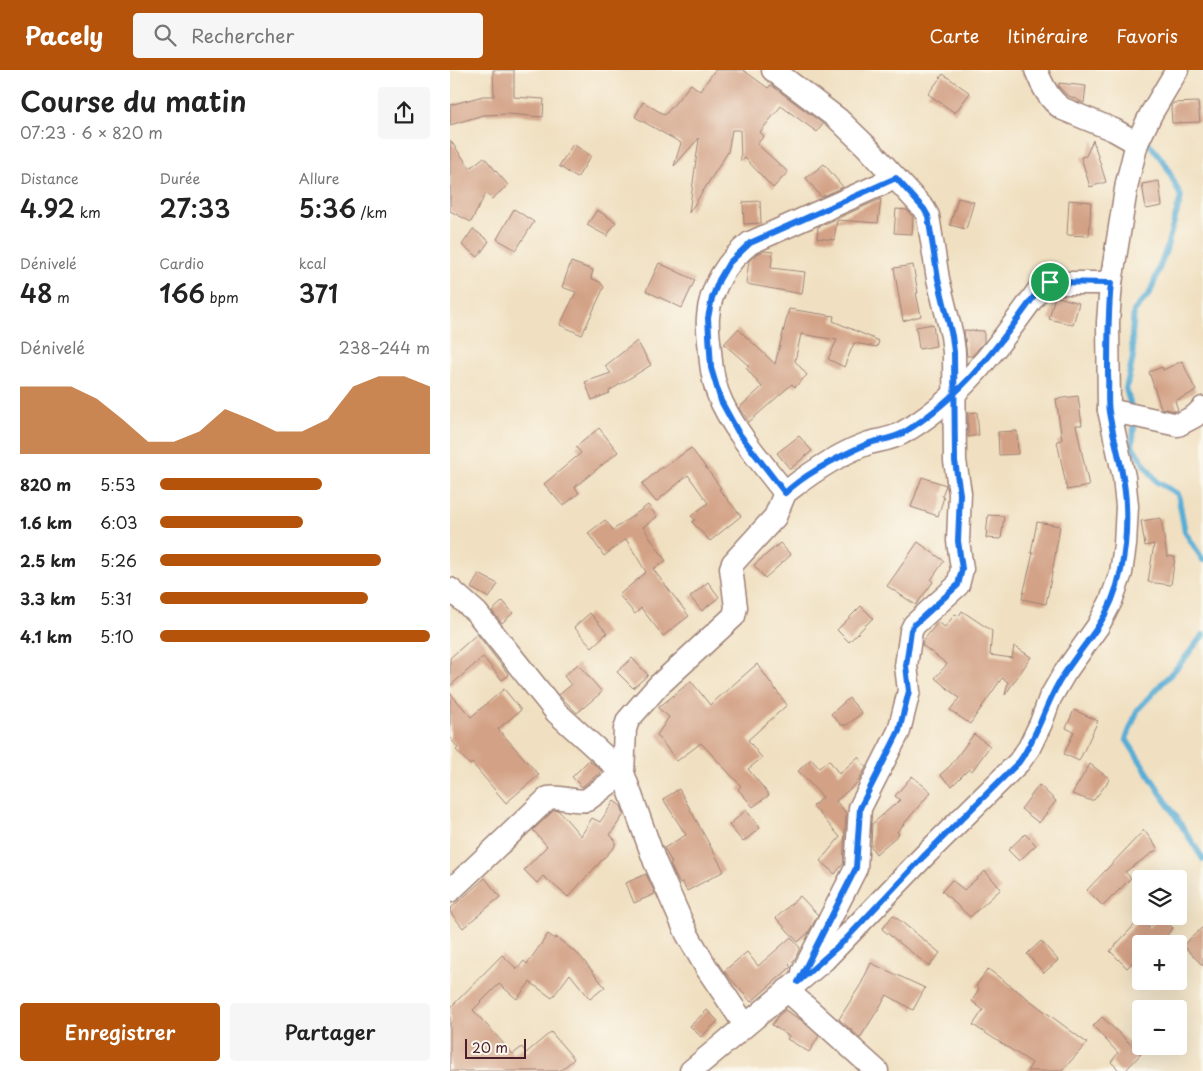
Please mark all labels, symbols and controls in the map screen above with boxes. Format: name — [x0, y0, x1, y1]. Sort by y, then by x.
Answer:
search box — [133, 13, 483, 58]
text: Pacely — [25, 17, 103, 53]
icon: search — [151, 21, 179, 49]
text: Rechercher — [191, 21, 294, 49]
text: Carte — [929, 22, 979, 49]
text: Itinéraire — [1007, 22, 1088, 49]
text: Favoris — [1116, 22, 1178, 49]
text: Course du matin — [20, 79, 247, 122]
button: share — [378, 87, 430, 139]
text: 07:23 · 6 × 820 m — [20, 120, 163, 144]
text: Distance — [20, 168, 79, 189]
text: Durée — [159, 168, 200, 189]
text: Allure — [299, 168, 339, 189]
text: 4.92 — [20, 189, 75, 227]
text: 27:33 — [159, 189, 230, 227]
text: 5:36 — [299, 189, 356, 227]
text: km — [75, 202, 101, 223]
text: /km — [356, 202, 387, 223]
text: Dénivelé — [20, 253, 77, 274]
text: Cardio — [159, 253, 204, 274]
text: kcal — [299, 253, 327, 274]
pin — [1029, 261, 1071, 303]
icon: arrive — [1036, 268, 1064, 296]
text: 48 — [20, 274, 53, 312]
text: 166 — [159, 274, 205, 312]
text: 371 — [299, 274, 338, 312]
text: m — [53, 287, 70, 308]
text: bpm — [205, 287, 239, 308]
text: Dénivelé — [20, 335, 85, 359]
text: 238–244 m — [339, 335, 430, 359]
text: 820 m — [20, 472, 71, 496]
text: 5:53 — [100, 472, 135, 496]
text: 1.6 km — [20, 510, 72, 534]
text: 6:03 — [100, 510, 138, 534]
text: 2.5 km — [20, 548, 76, 572]
text: 5:26 — [100, 548, 137, 572]
text: 3.3 km — [20, 586, 76, 610]
text: 5:31 — [100, 586, 132, 610]
text: 4.1 km — [20, 624, 72, 648]
text: 5:10 — [100, 624, 134, 648]
map controls — [1132, 870, 1187, 1055]
button: layers — [1132, 870, 1187, 925]
button: + — [1132, 935, 1187, 990]
button: − — [1132, 1000, 1187, 1055]
button: Enregistrer — [20, 1003, 220, 1061]
button: Partager — [230, 1003, 430, 1061]
scale bar — [465, 1036, 526, 1059]
text: 20 m — [472, 1037, 508, 1058]

